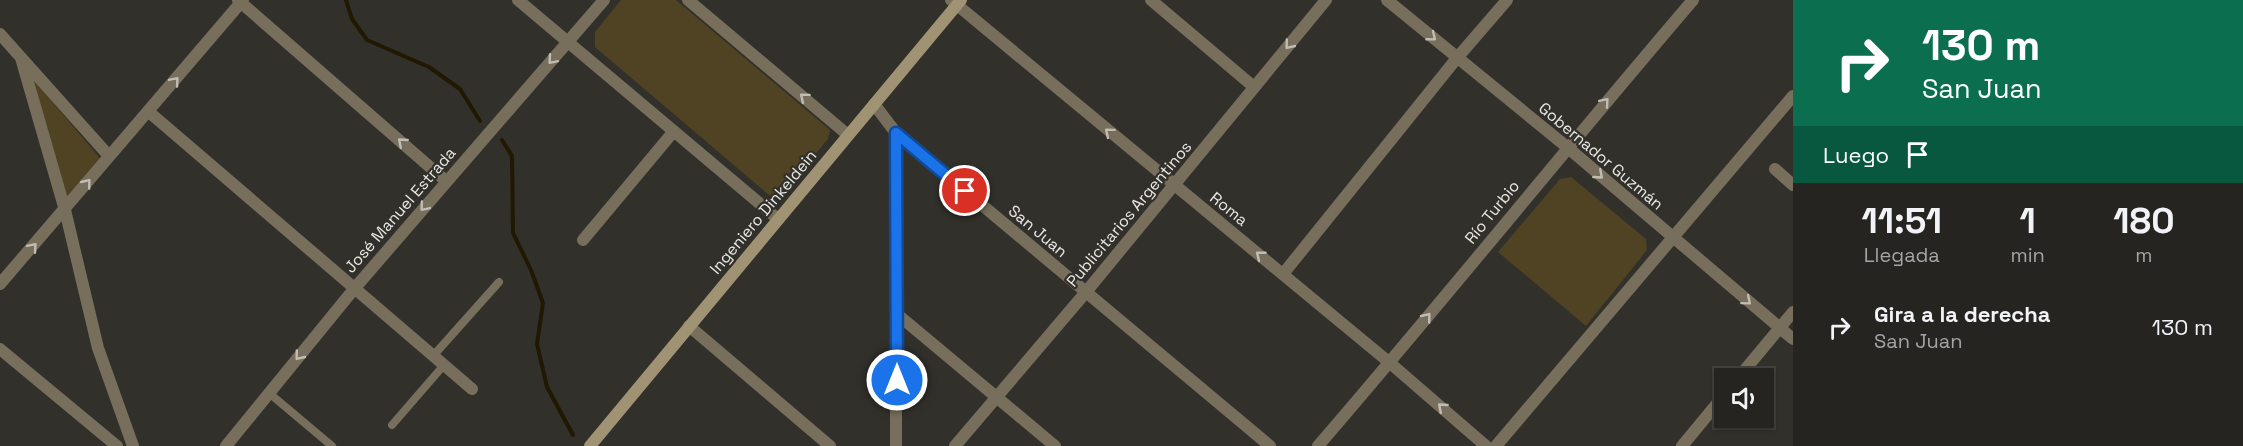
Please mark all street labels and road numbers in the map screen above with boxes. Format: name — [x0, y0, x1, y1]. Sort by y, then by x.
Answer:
street label: Gobernador Guzmán — [1534, 98, 1668, 214]
street label: Publicitarios Argentinos — [1062, 137, 1196, 291]
street label: José Manuel Estrada — [340, 143, 460, 277]
street label: Ingeniero Dinkeldein — [705, 146, 821, 278]
street label: Río Turbio — [1460, 176, 1524, 248]
street label: Roma — [1206, 187, 1252, 231]
street label: San Juan — [1004, 200, 1072, 262]

